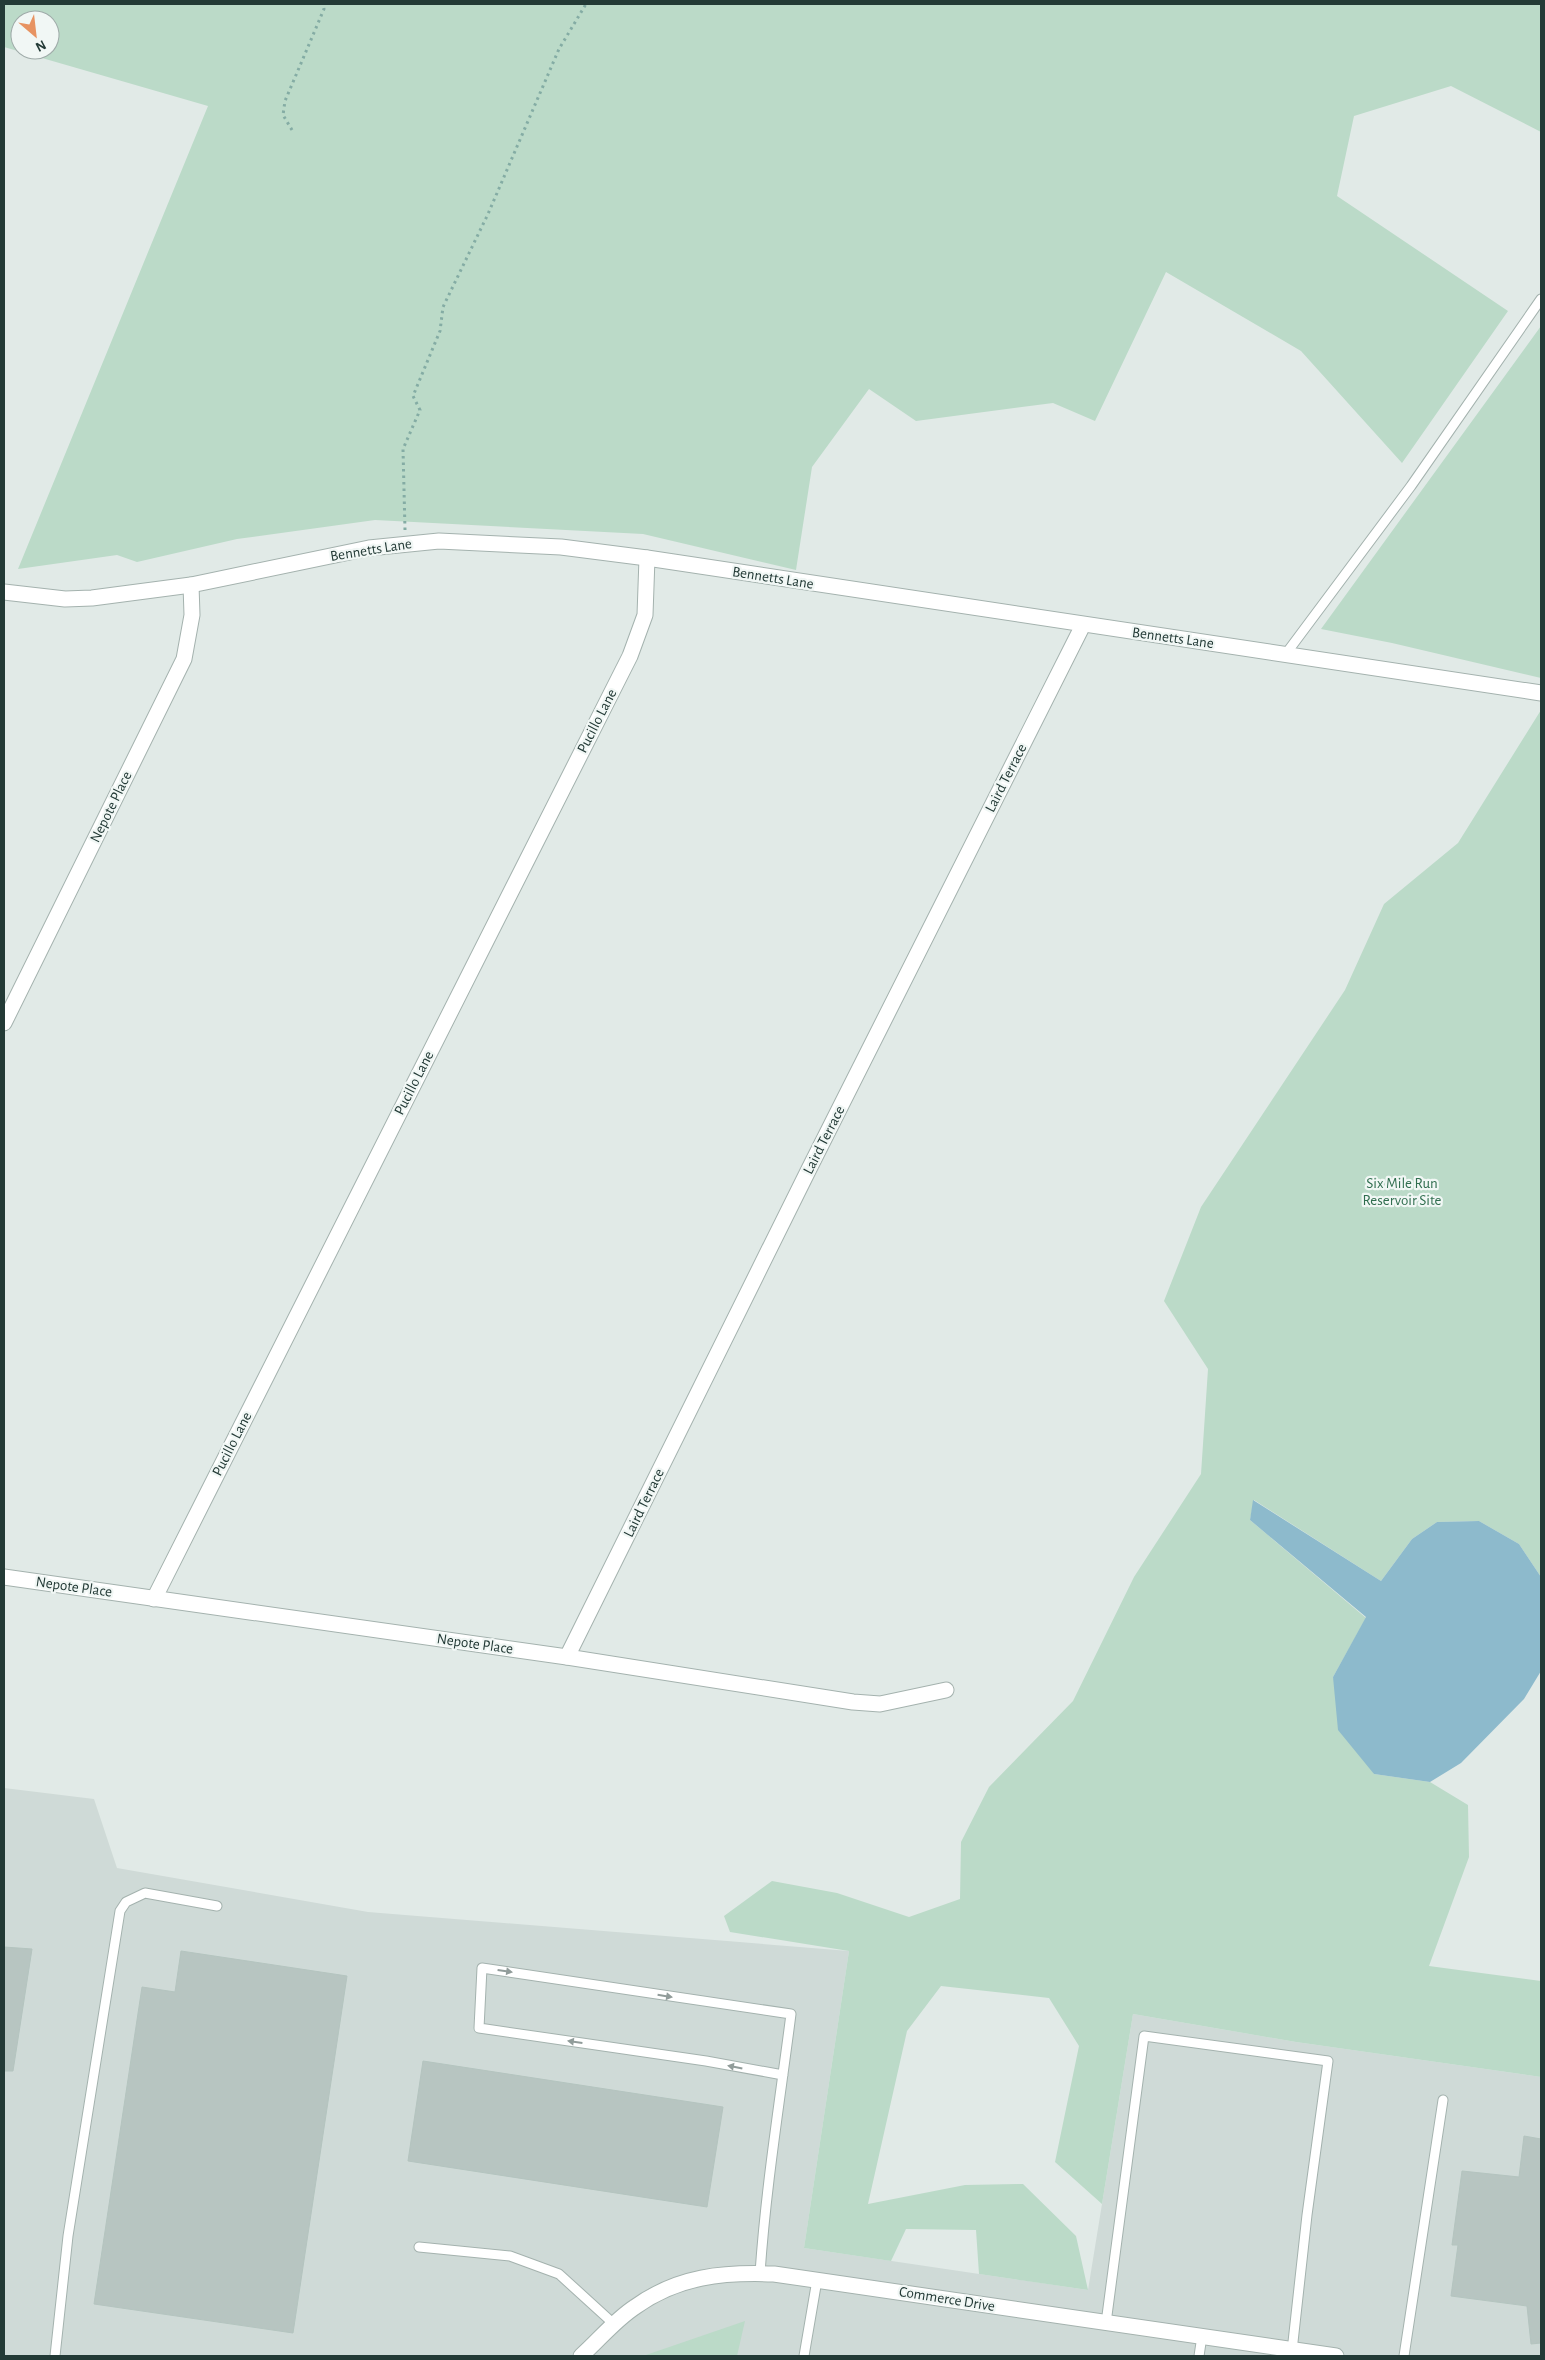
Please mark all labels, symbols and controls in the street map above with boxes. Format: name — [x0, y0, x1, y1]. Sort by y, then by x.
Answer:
north arrow — [10, 10, 60, 60]
text: N — [33, 37, 48, 54]
street label: Bennetts Lane — [329, 536, 413, 564]
street label: Bennetts Lane — [731, 564, 815, 592]
street label: Bennetts Lane — [1131, 625, 1215, 651]
street label: Pucillo Lane — [575, 687, 620, 755]
street label: Laird Terrace — [982, 741, 1030, 815]
street label: Nepote Place — [87, 769, 135, 845]
street label: Pucillo Lane — [392, 1049, 437, 1117]
street label: Laird Terrace — [800, 1103, 848, 1177]
park label: Six Mile Run Reservoir Site — [1363, 1176, 1442, 1208]
street label: Pucillo Lane — [210, 1410, 255, 1478]
street label: Laird Terrace — [621, 1466, 667, 1540]
street label: Nepote Place — [35, 1574, 113, 1600]
street label: Nepote Place — [436, 1631, 514, 1657]
one-way arrow — [497, 1968, 513, 1976]
one-way arrow — [658, 1992, 674, 2000]
one-way arrow — [566, 2037, 582, 2045]
one-way arrow — [727, 2062, 743, 2070]
street label: Commerce Drive — [898, 2284, 996, 2314]

